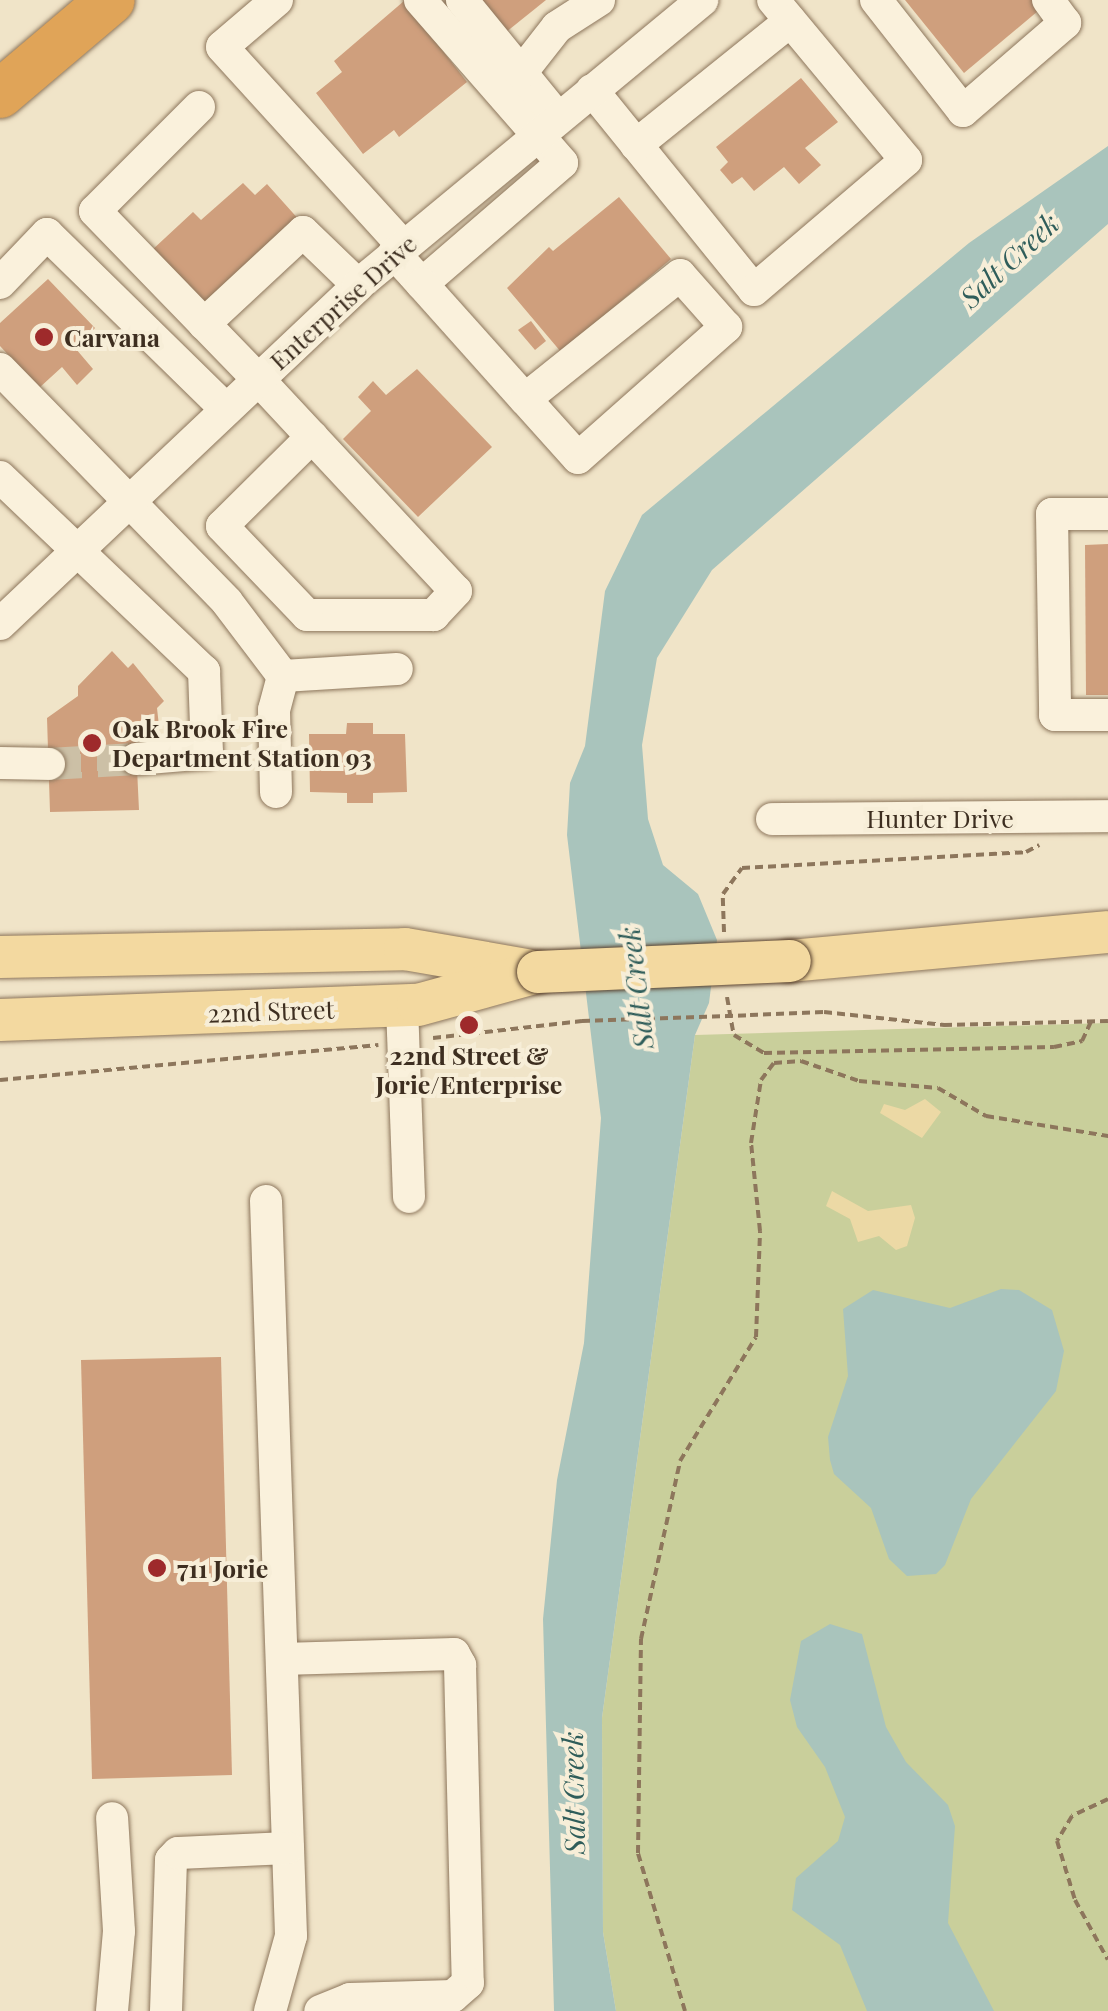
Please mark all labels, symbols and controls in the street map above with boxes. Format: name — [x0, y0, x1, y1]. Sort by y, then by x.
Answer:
water label: Salt Creek — [953, 206, 1065, 314]
street label: Enterprise Drive — [263, 228, 423, 376]
place label: Carvana — [64, 322, 160, 352]
marker: Carvana — [33, 326, 55, 348]
place label: Oak Brook Fire Department Station 93 — [112, 714, 372, 773]
marker: Oak Brook Fire Department Station 93 — [81, 732, 103, 754]
street label: Hunter Drive — [866, 803, 1014, 833]
water label: Salt Creek — [612, 925, 660, 1051]
street label: 22nd Street — [207, 994, 335, 1028]
marker: 22nd Street & Jorie/Enterprise — [458, 1014, 480, 1036]
place label: 22nd Street & Jorie/Enterprise — [376, 1041, 562, 1100]
place label: 711 Jorie — [177, 1553, 268, 1583]
marker: 711 Jorie — [146, 1557, 168, 1579]
water label: Salt Creek — [555, 1731, 591, 1855]

